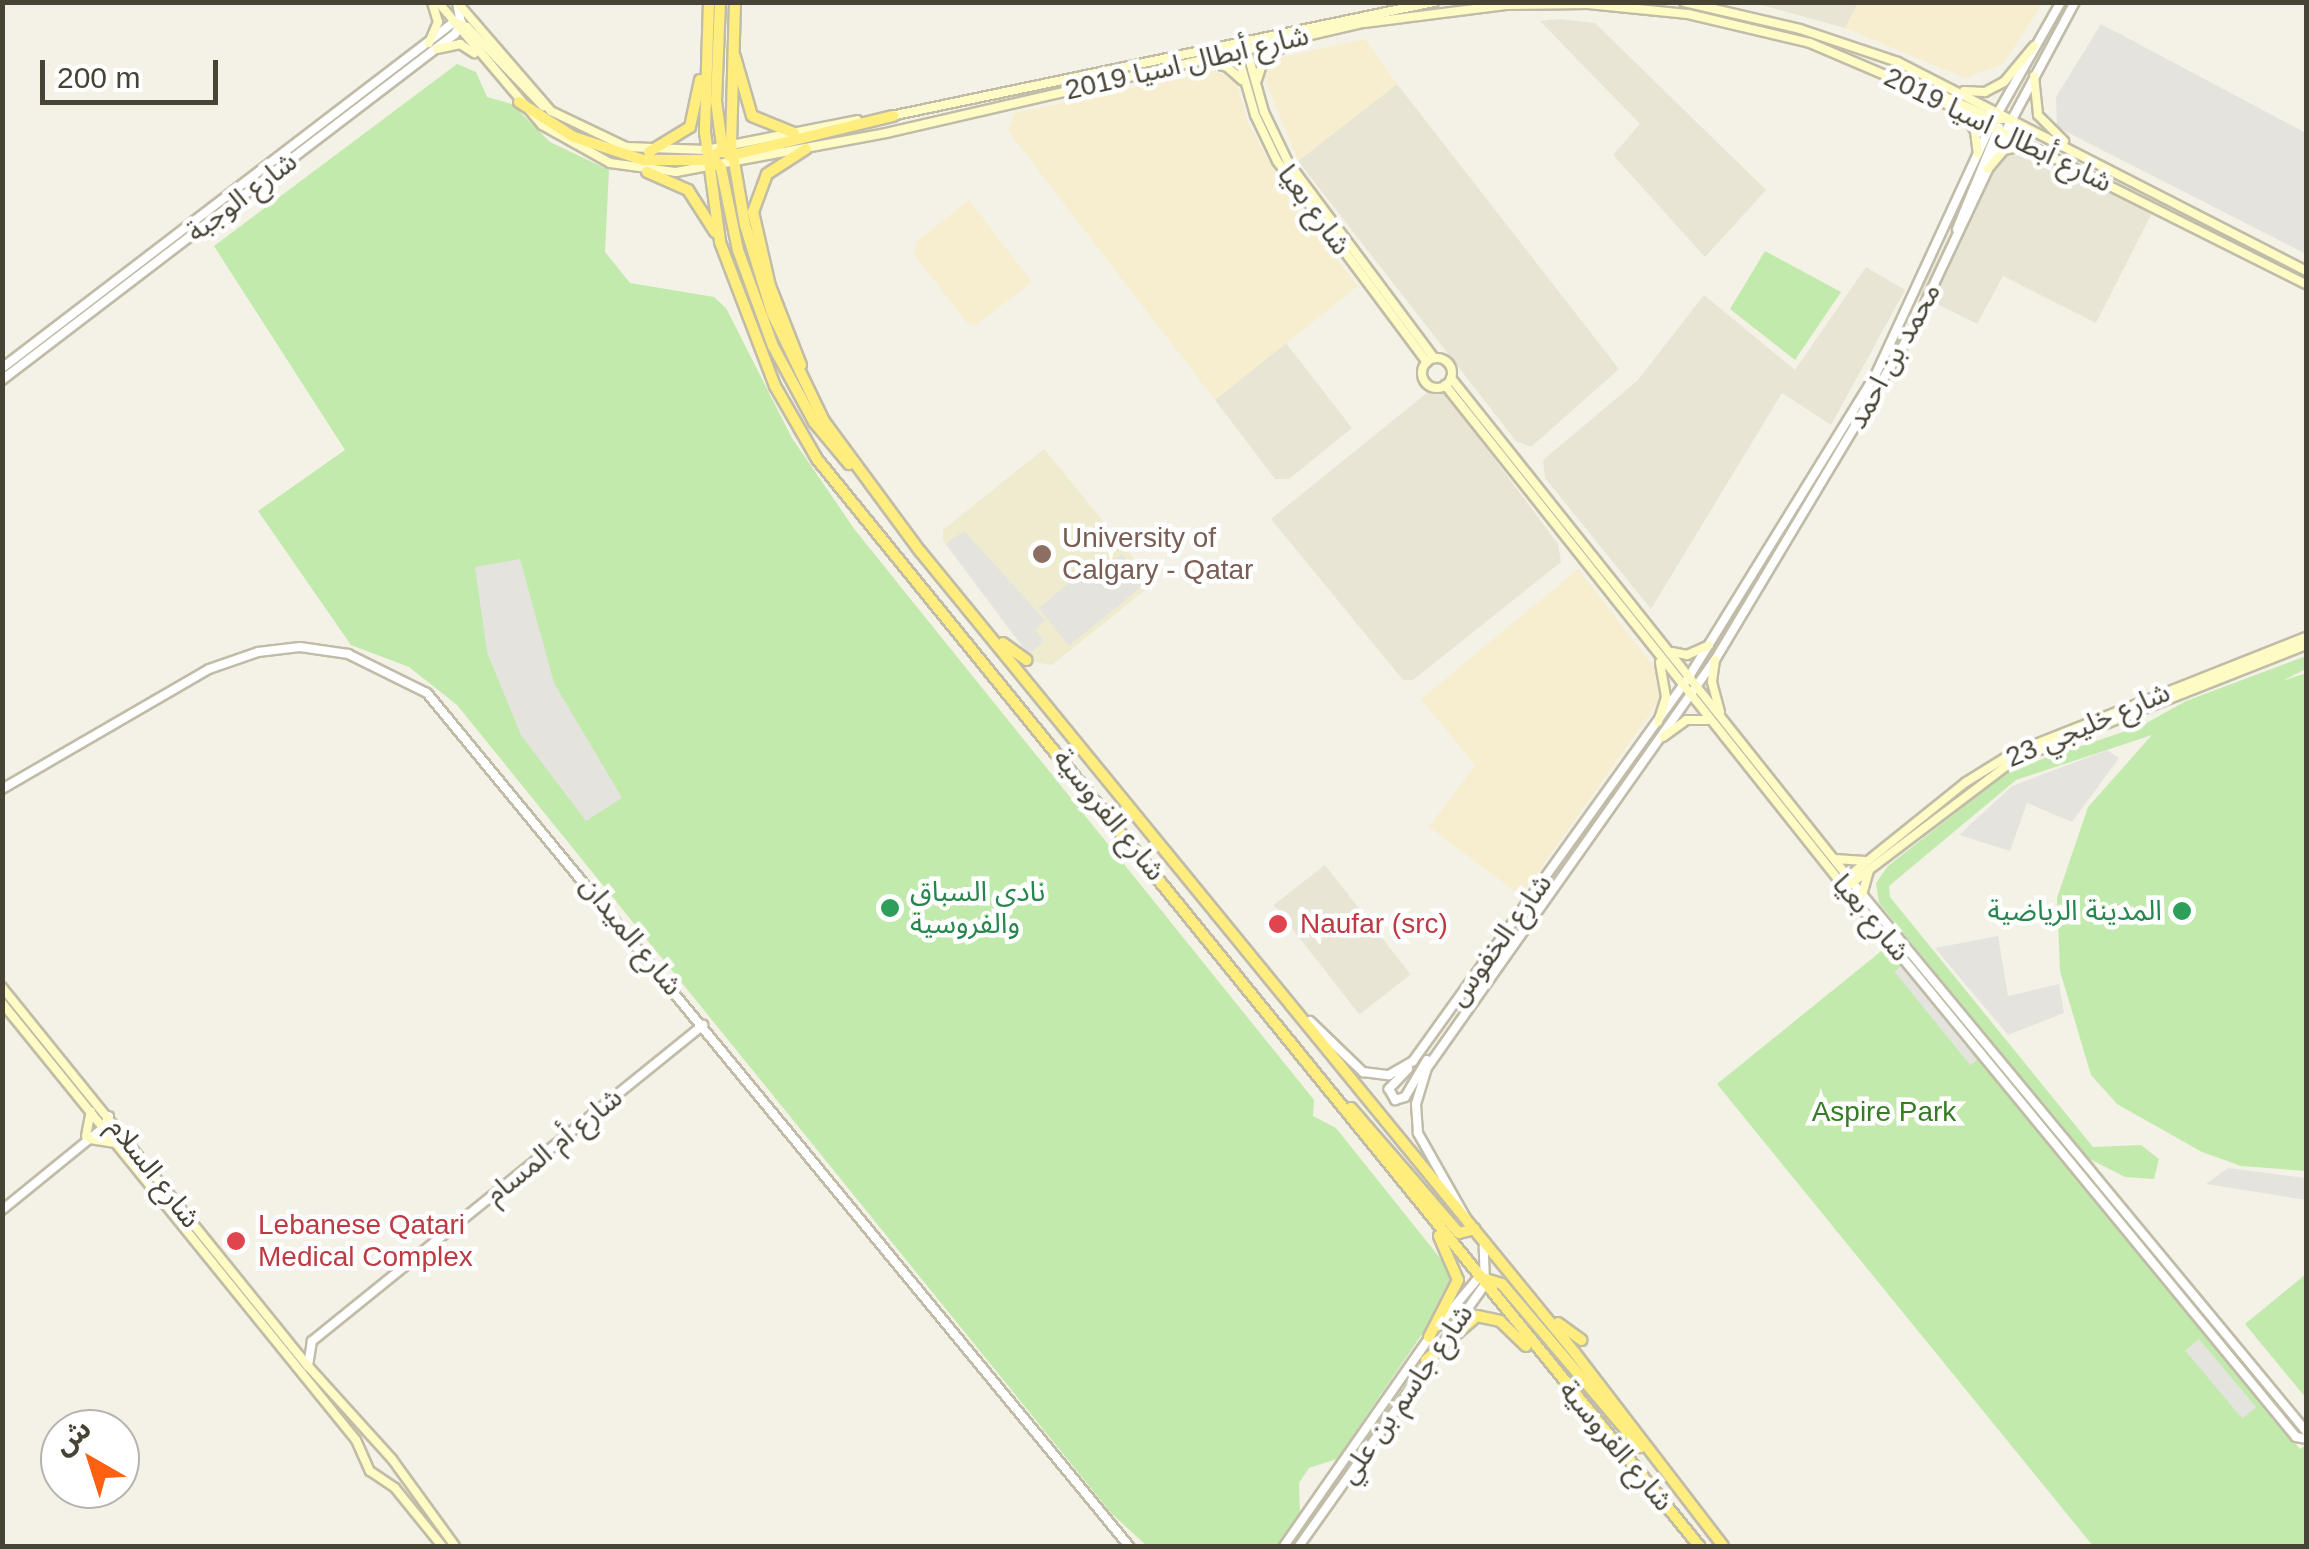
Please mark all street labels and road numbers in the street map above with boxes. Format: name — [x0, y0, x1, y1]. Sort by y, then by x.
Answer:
street label: شارع أبطال اسيا 2019 — [1062, 19, 1312, 107]
street label: شارع أبطال اسيا 2019 — [1879, 60, 2117, 200]
street label: شارع الوجبة — [180, 145, 304, 249]
street label: شارع بعيا — [1270, 158, 1358, 262]
street label: محمد بن احمد — [1840, 277, 1948, 435]
street label: شارع خليجي 23 — [2001, 675, 2175, 775]
street label: شارع الفروسية — [1046, 742, 1172, 888]
street label: شارع الخفوس — [1441, 867, 1559, 1013]
street label: شارع بعيا — [1825, 868, 1917, 968]
street label: شارع الميدان — [573, 870, 689, 1002]
street label: شارع أم المسام — [479, 1081, 629, 1211]
street label: شارع السلام — [101, 1111, 207, 1235]
street label: شارع جاسم بن علي — [1332, 1298, 1480, 1490]
street label: شارع الفروسية — [1552, 1374, 1680, 1518]

